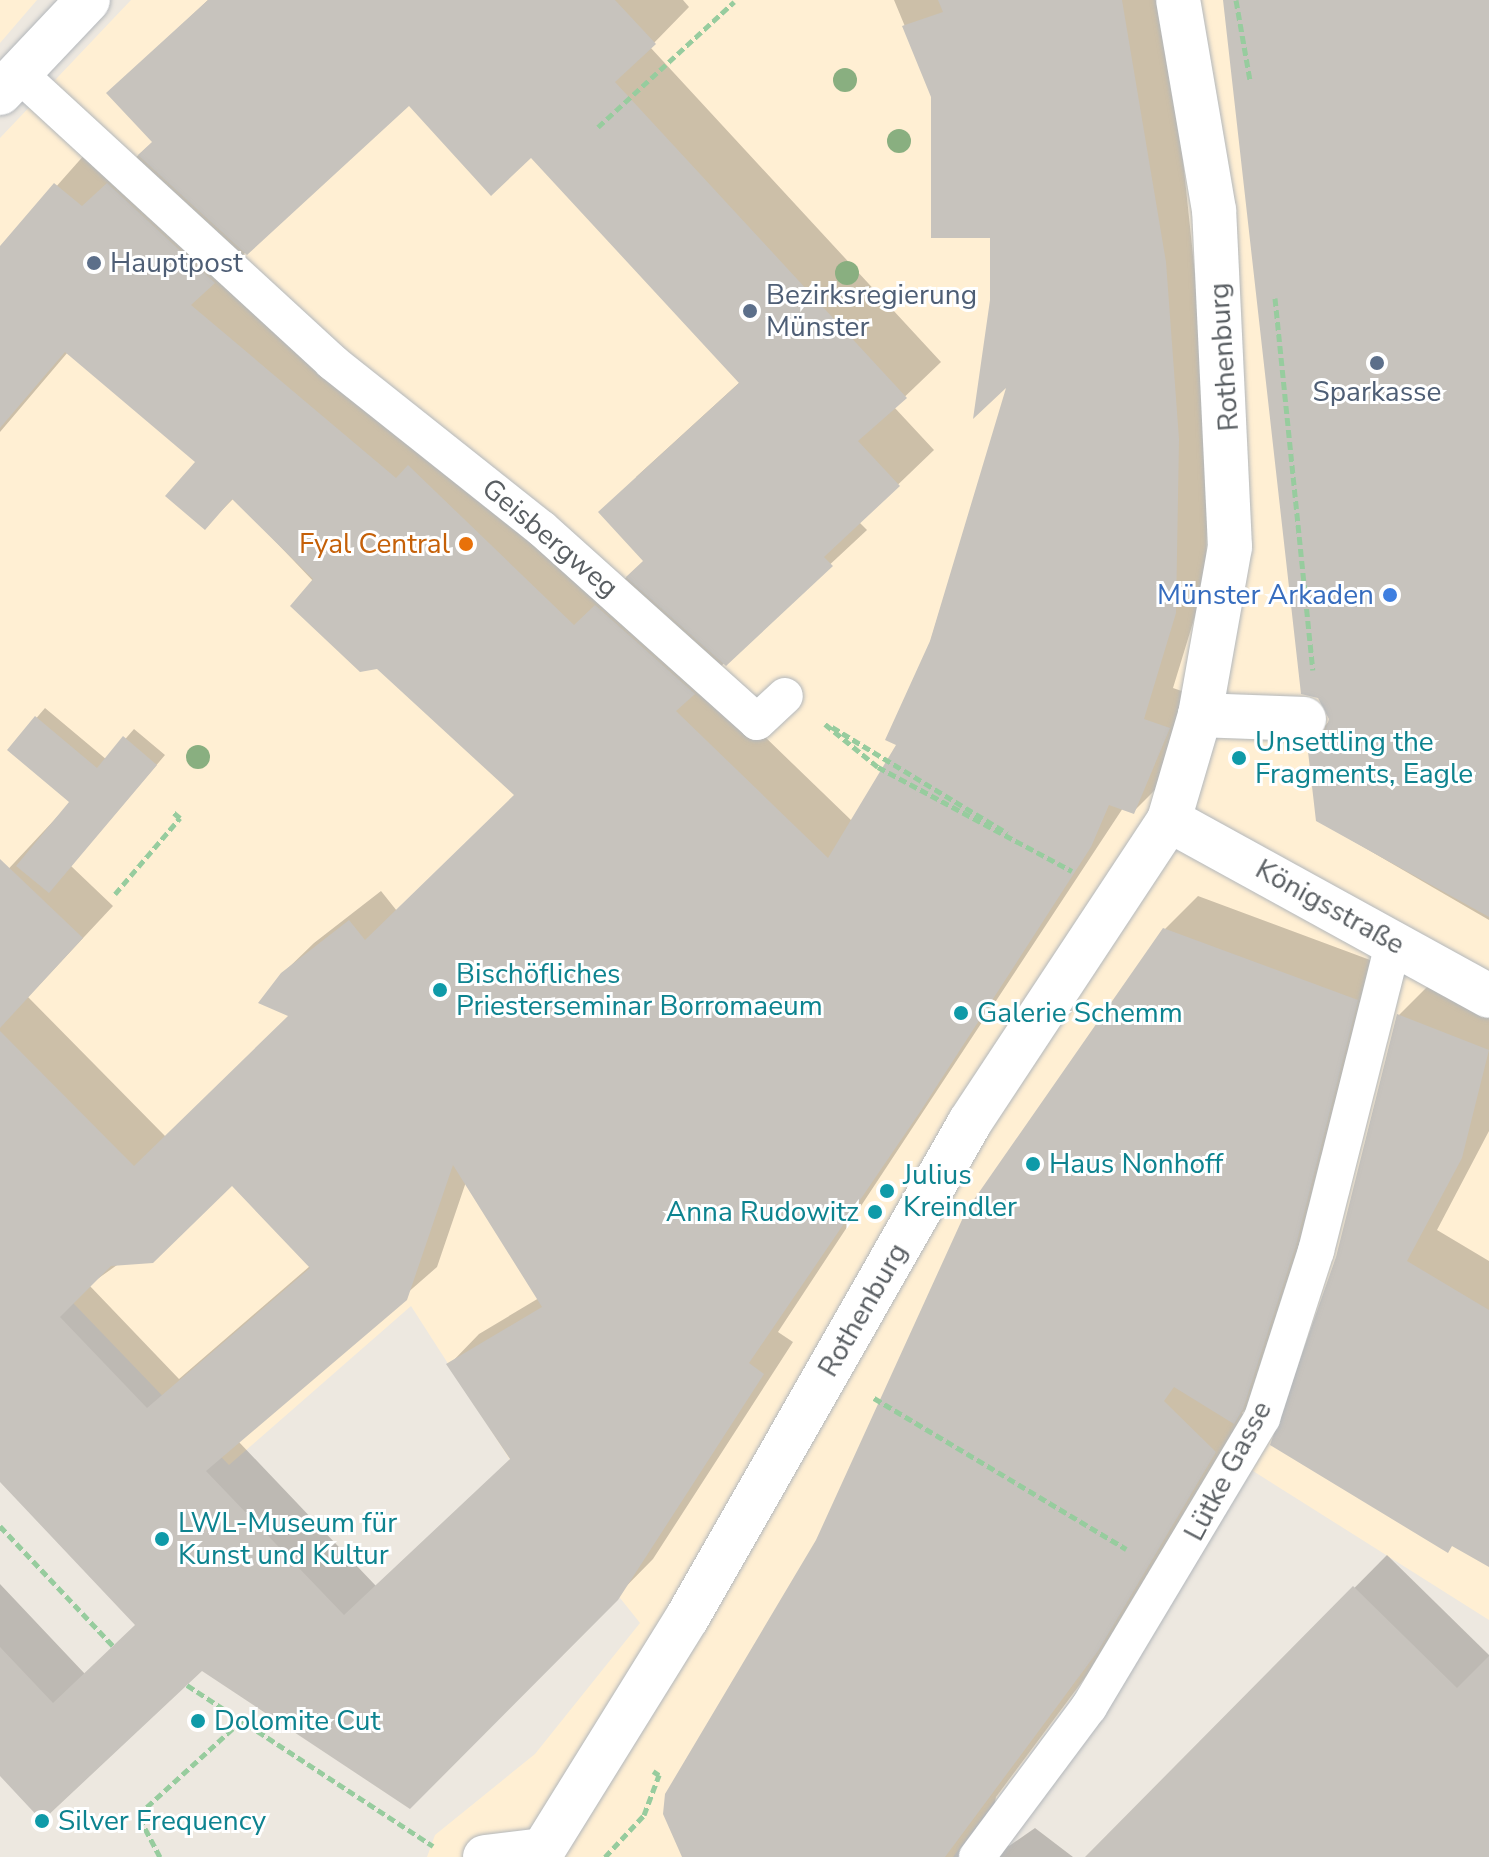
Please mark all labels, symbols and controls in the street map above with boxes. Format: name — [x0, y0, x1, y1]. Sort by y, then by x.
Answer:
place label: Hauptpost — [110, 246, 243, 280]
marker: Hauptpost — [85, 254, 103, 272]
place label: Bezirksregierung Münster — [766, 278, 977, 344]
street label: Rothenburg — [1202, 282, 1246, 432]
marker: Bezirksregierung Münster — [741, 302, 759, 320]
marker: Sparkasse — [1368, 354, 1386, 372]
place label: Sparkasse — [1313, 375, 1441, 409]
street label: Geisbergweg — [475, 471, 625, 605]
place label: Fyal Central — [299, 527, 450, 561]
marker: Fyal Central — [457, 535, 475, 553]
place label: Münster Arkaden — [1157, 578, 1374, 612]
marker: Münster Arkaden — [1381, 586, 1399, 604]
place label: Unsettling the Fragments, Eagle — [1255, 725, 1473, 791]
marker: Unsettling the Fragments, Eagle — [1230, 749, 1248, 767]
street label: Königsstraße — [1250, 852, 1410, 962]
place label: Bischöfliches Priesterseminar Borromaeum — [456, 957, 823, 1023]
marker: Bischöfliches Priesterseminar Borromaeum — [431, 981, 449, 999]
place label: Galerie Schemm — [977, 996, 1183, 1030]
marker: Galerie Schemm — [952, 1004, 970, 1022]
place label: Haus Nonhoff — [1049, 1147, 1223, 1181]
marker: Haus Nonhoff — [1024, 1155, 1042, 1173]
place label: Julius Kreindler — [903, 1158, 1017, 1224]
marker: Julius Kreindler — [878, 1182, 896, 1200]
place label: Anna Rudowitz — [666, 1195, 859, 1229]
marker: Anna Rudowitz — [866, 1203, 884, 1221]
street label: Rothenburg — [811, 1237, 915, 1383]
street label: Lütke Gasse — [1177, 1395, 1279, 1547]
place label: LWL-Museum für Kunst und Kultur — [178, 1506, 397, 1572]
marker: LWL-Museum für Kunst und Kultur — [153, 1530, 171, 1548]
place label: Dolomite Cut — [214, 1704, 380, 1738]
marker: Dolomite Cut — [189, 1712, 207, 1730]
place label: Silver Frequency — [58, 1804, 266, 1838]
marker: Silver Frequency — [33, 1812, 51, 1830]

